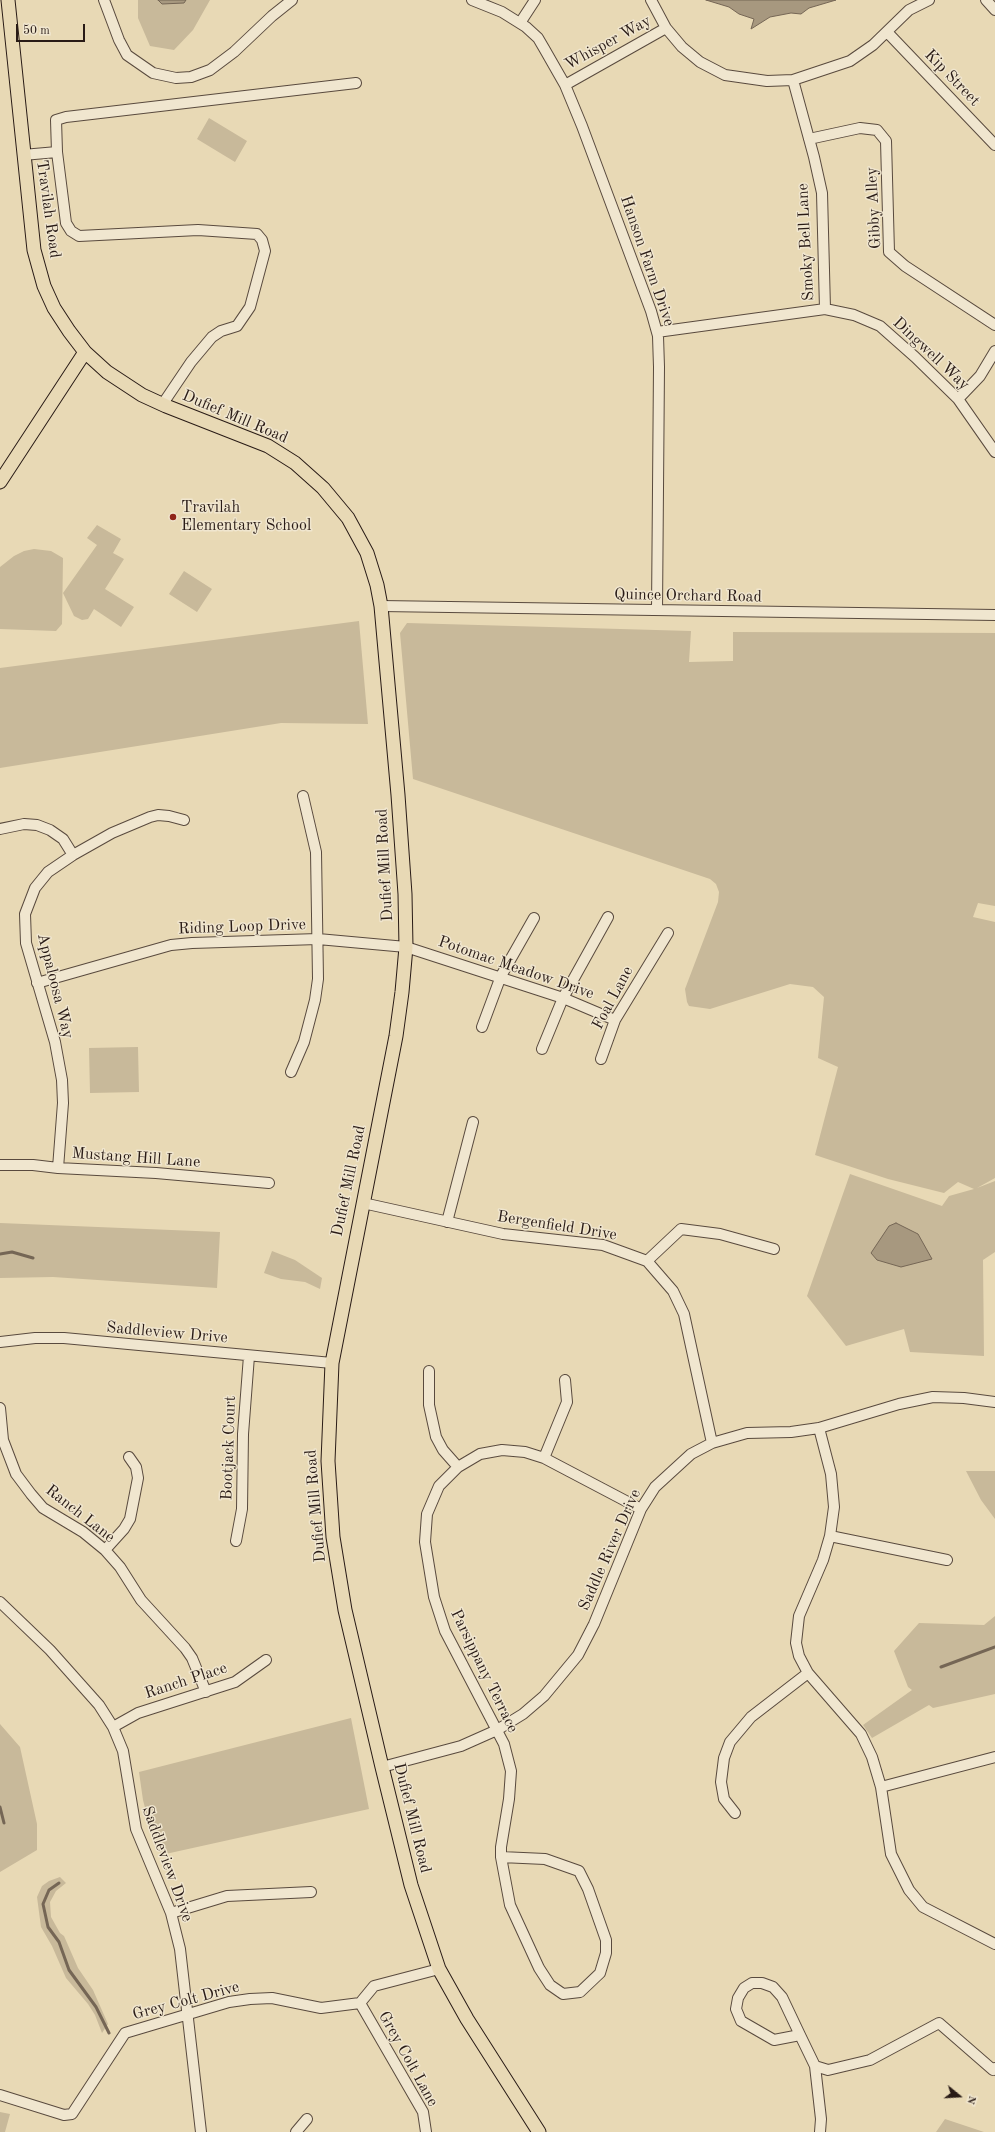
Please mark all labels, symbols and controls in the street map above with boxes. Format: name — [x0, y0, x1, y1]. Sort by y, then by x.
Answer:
street label: Whisper Way — [562, 11, 654, 75]
scale bar — [18, 16, 87, 42]
text: 50 m — [23, 25, 50, 37]
street label: Kip Street — [920, 46, 984, 110]
street label: Travilah Road — [32, 159, 64, 259]
street label: Gibby Alley — [862, 167, 886, 249]
street label: Smoky Bell Lane — [793, 183, 819, 301]
street label: Hanson Farm Drive — [616, 193, 678, 329]
street label: Dingwell Way — [889, 314, 973, 394]
street label: Dufief Mill Road — [179, 386, 291, 448]
place label: Travilah Elementary School — [181, 498, 311, 536]
marker: Travilah Elementary School — [168, 512, 178, 522]
street label: Quince Orchard Road — [614, 585, 762, 607]
street label: Dufief Mill Road — [372, 808, 398, 922]
street label: Riding Loop Drive — [178, 915, 306, 939]
street label: Appaloosa Way — [33, 931, 77, 1041]
street label: Potomac Meadow Drive — [436, 932, 596, 1004]
street label: Foal Lane — [588, 963, 638, 1033]
street label: Dufief Mill Road — [328, 1124, 370, 1238]
street label: Mustang Hill Lane — [71, 1144, 201, 1172]
street label: Bergenfield Drive — [496, 1207, 618, 1245]
street label: Saddleview Drive — [106, 1318, 228, 1348]
street label: Bootjack Court — [218, 1395, 240, 1501]
street label: Dufief Mill Road — [302, 1449, 330, 1563]
street label: Ranch Lane — [41, 1481, 119, 1547]
street label: Saddle River Drive — [575, 1486, 645, 1614]
street label: Parsippany Terrace — [446, 1606, 522, 1736]
street label: Ranch Place — [142, 1659, 230, 1703]
street label: Dufief Mill Road — [389, 1761, 435, 1875]
street label: Saddleview Drive — [137, 1804, 197, 1924]
street label: Grey Colt Drive — [130, 1978, 242, 2024]
street label: Grey Colt Lane — [374, 2008, 442, 2110]
north arrow — [939, 2076, 979, 2116]
text: N — [964, 2094, 977, 2106]

